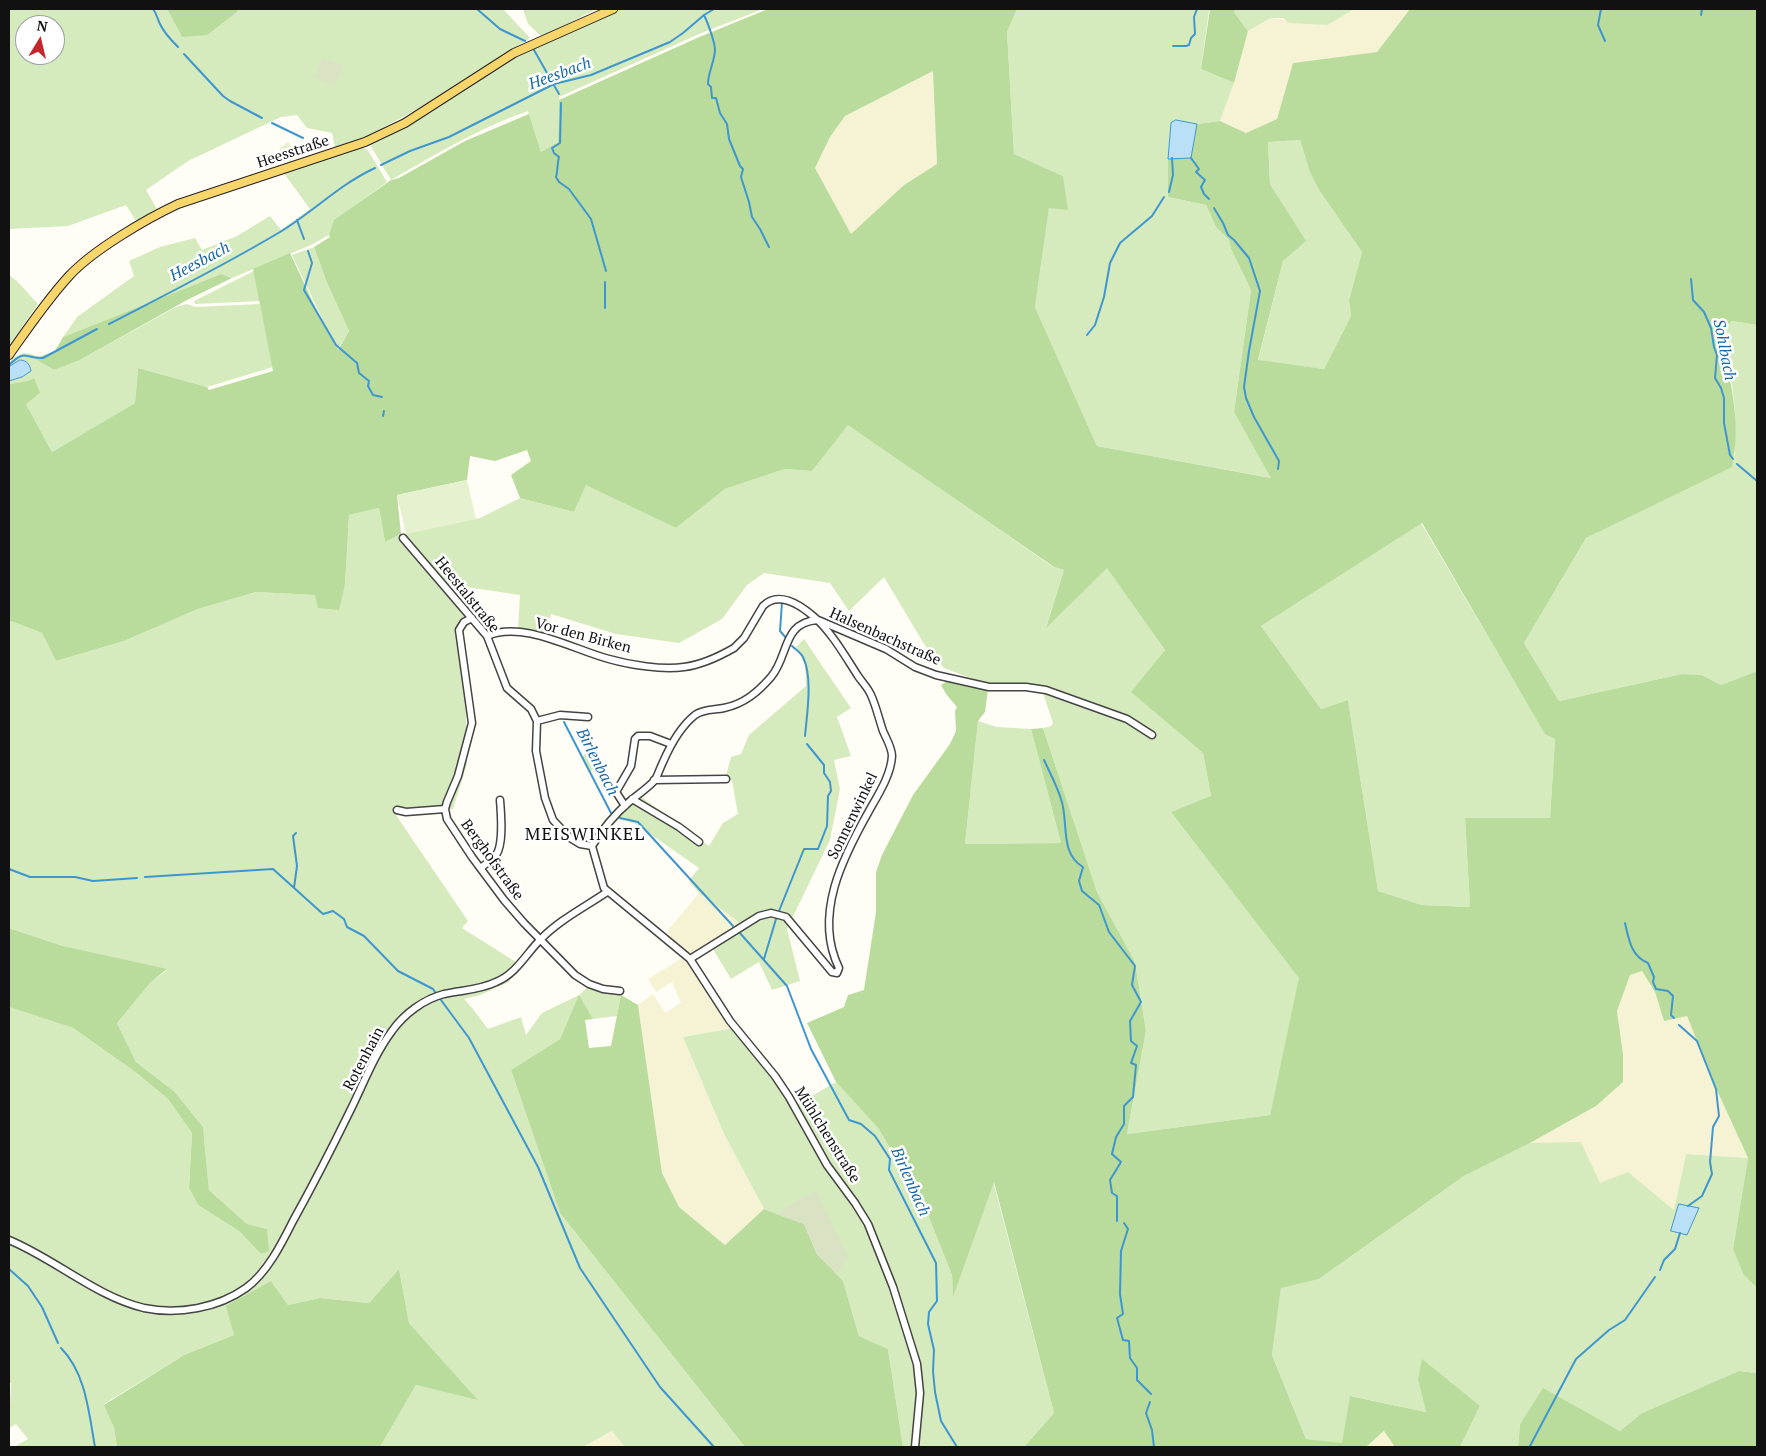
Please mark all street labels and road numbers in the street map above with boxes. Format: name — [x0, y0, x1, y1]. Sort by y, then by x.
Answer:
street label: Heesstraße — [255, 132, 331, 172]
street label: Heestalstraße — [431, 553, 503, 637]
street label: Halsenbachstraße — [827, 604, 943, 670]
street label: Vor den Birken — [533, 615, 633, 657]
street label: Sonnenwinkel — [824, 770, 882, 862]
street label: Berghofstraße — [457, 816, 527, 904]
street label: Rotenhain — [340, 1024, 388, 1094]
street label: Mühlchenstraße — [790, 1084, 864, 1186]

